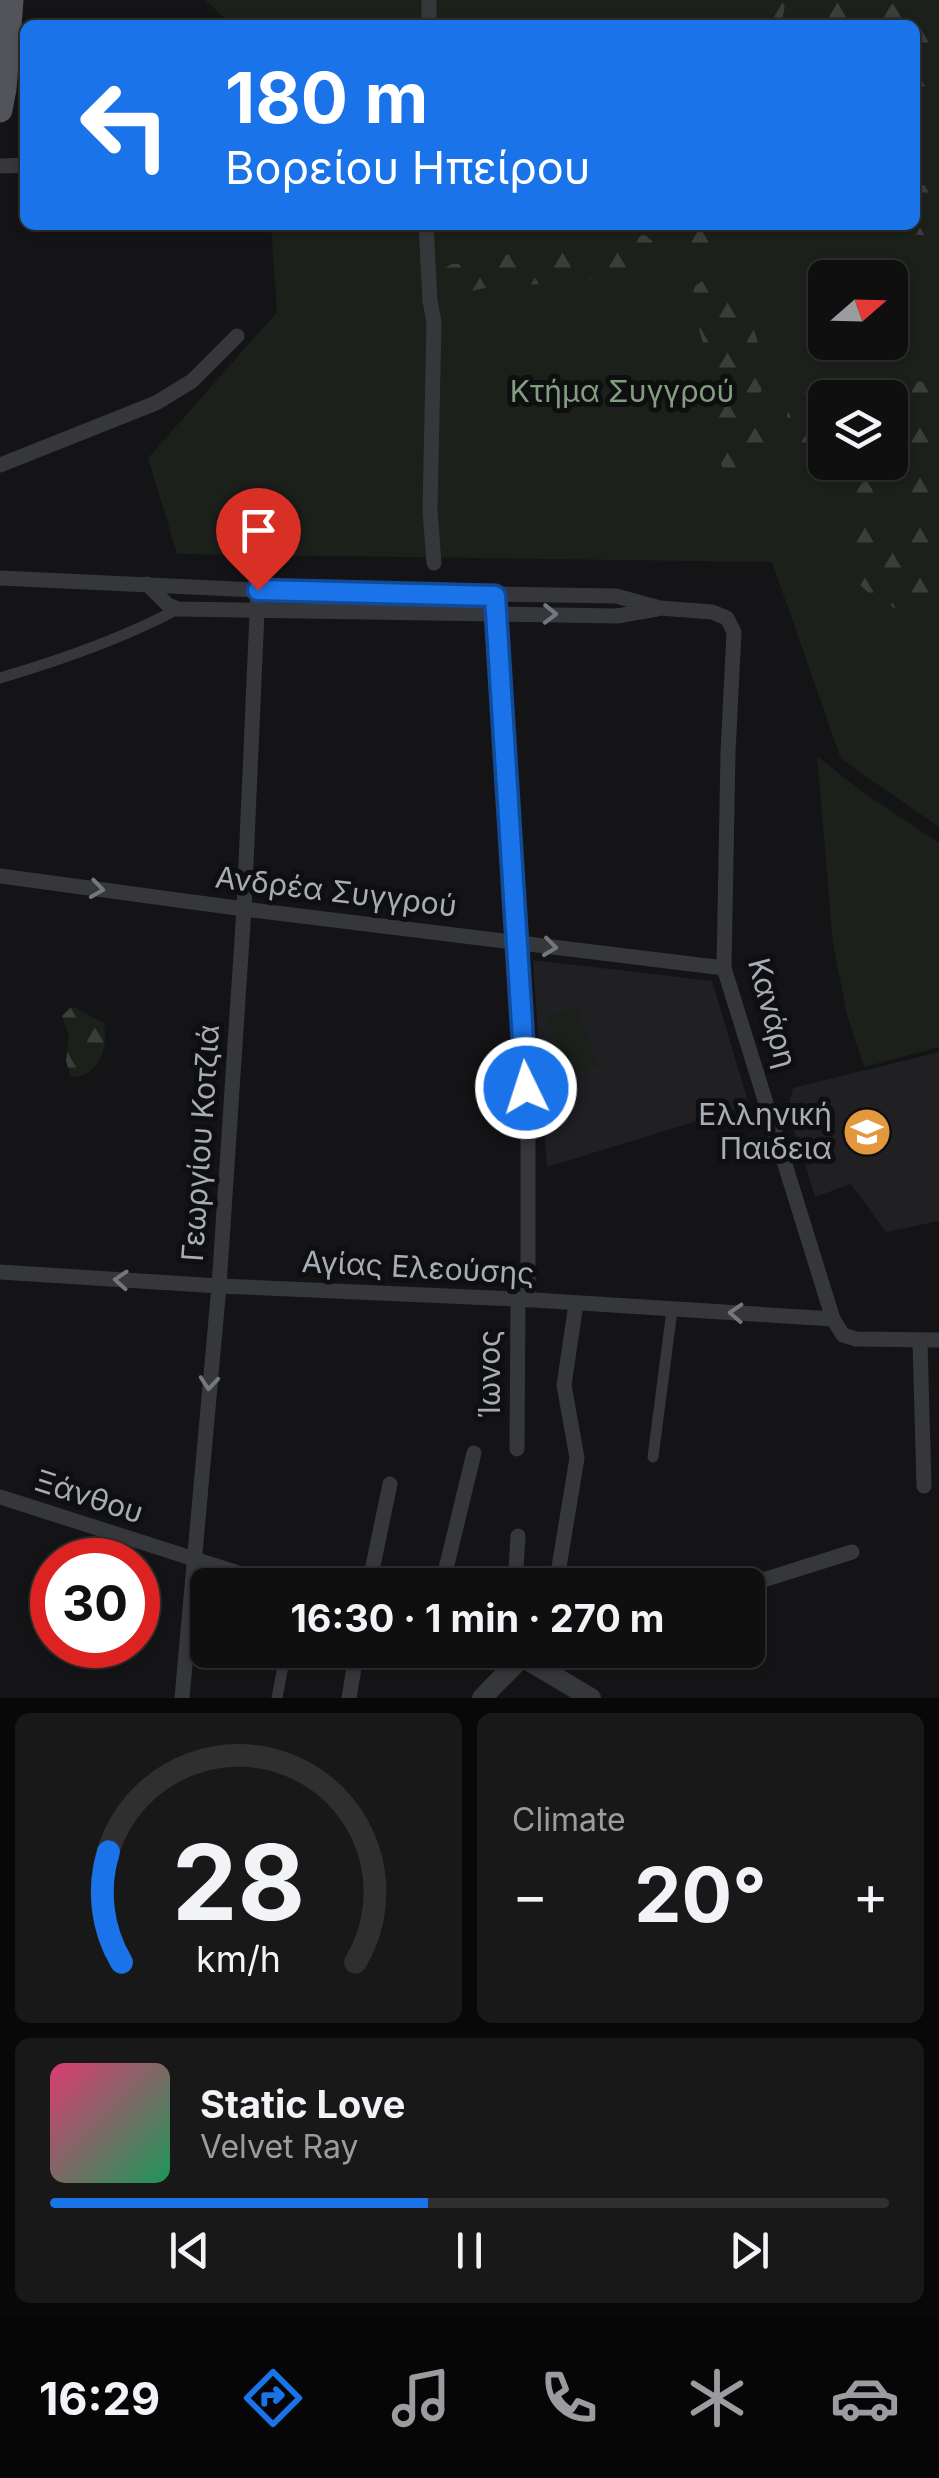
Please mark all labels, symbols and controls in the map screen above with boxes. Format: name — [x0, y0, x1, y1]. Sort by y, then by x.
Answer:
text: 180 m — [225, 55, 428, 140]
icon: left — [60, 60, 190, 190]
text: Βορείου Ηπείρου — [225, 140, 590, 195]
north arrow — [808, 260, 908, 360]
map controls — [808, 260, 908, 480]
park label: Κτήμα Συγγρού — [510, 373, 734, 409]
button: layers — [808, 380, 908, 480]
pin — [216, 488, 301, 591]
icon: arrive — [231, 503, 286, 558]
one-way arrow — [543, 604, 559, 625]
street label: Ανδρέα Συγγρού — [213, 858, 459, 924]
one-way arrow — [89, 878, 105, 899]
one-way arrow — [542, 936, 558, 957]
street label: Κανάρη — [741, 954, 805, 1071]
street label: Γεωργίου Κοτζιά — [174, 1023, 226, 1263]
position arrow — [474, 1036, 578, 1140]
place label: Ελληνική Παιδεια — [698, 1096, 832, 1166]
school or university icon: Ελληνική Παιδεια — [841, 1106, 893, 1158]
street label: Αγίας Ελεούσης — [301, 1243, 535, 1291]
one-way arrow — [113, 1270, 129, 1291]
one-way arrow — [727, 1303, 743, 1324]
street label: Ίωνος — [471, 1330, 507, 1418]
one-way arrow — [199, 1375, 221, 1391]
street label: Ξάνθου — [31, 1462, 148, 1530]
speed limit sign: 30 — [30, 1538, 160, 1668]
text: 16:30 · 1 min · 270 m — [290, 1595, 665, 1641]
text: Climate — [512, 1800, 626, 1839]
text: 28 — [172, 1819, 305, 1945]
text: 20° — [634, 1849, 767, 1940]
text: − — [512, 1862, 548, 1928]
text: + — [853, 1862, 889, 1928]
text: km/h — [196, 1937, 281, 1981]
text: Static Love — [200, 2081, 405, 2127]
text: Velvet Ray — [200, 2127, 358, 2166]
icon: previous — [162, 2223, 217, 2278]
icon: pause — [442, 2223, 497, 2278]
icon: next — [722, 2223, 777, 2278]
icon: directions — [238, 2363, 308, 2433]
icon: music — [386, 2363, 456, 2433]
icon: phone — [534, 2363, 604, 2433]
icon: climate — [682, 2363, 752, 2433]
icon: car — [830, 2363, 900, 2433]
text: 16:29 — [39, 2371, 160, 2426]

